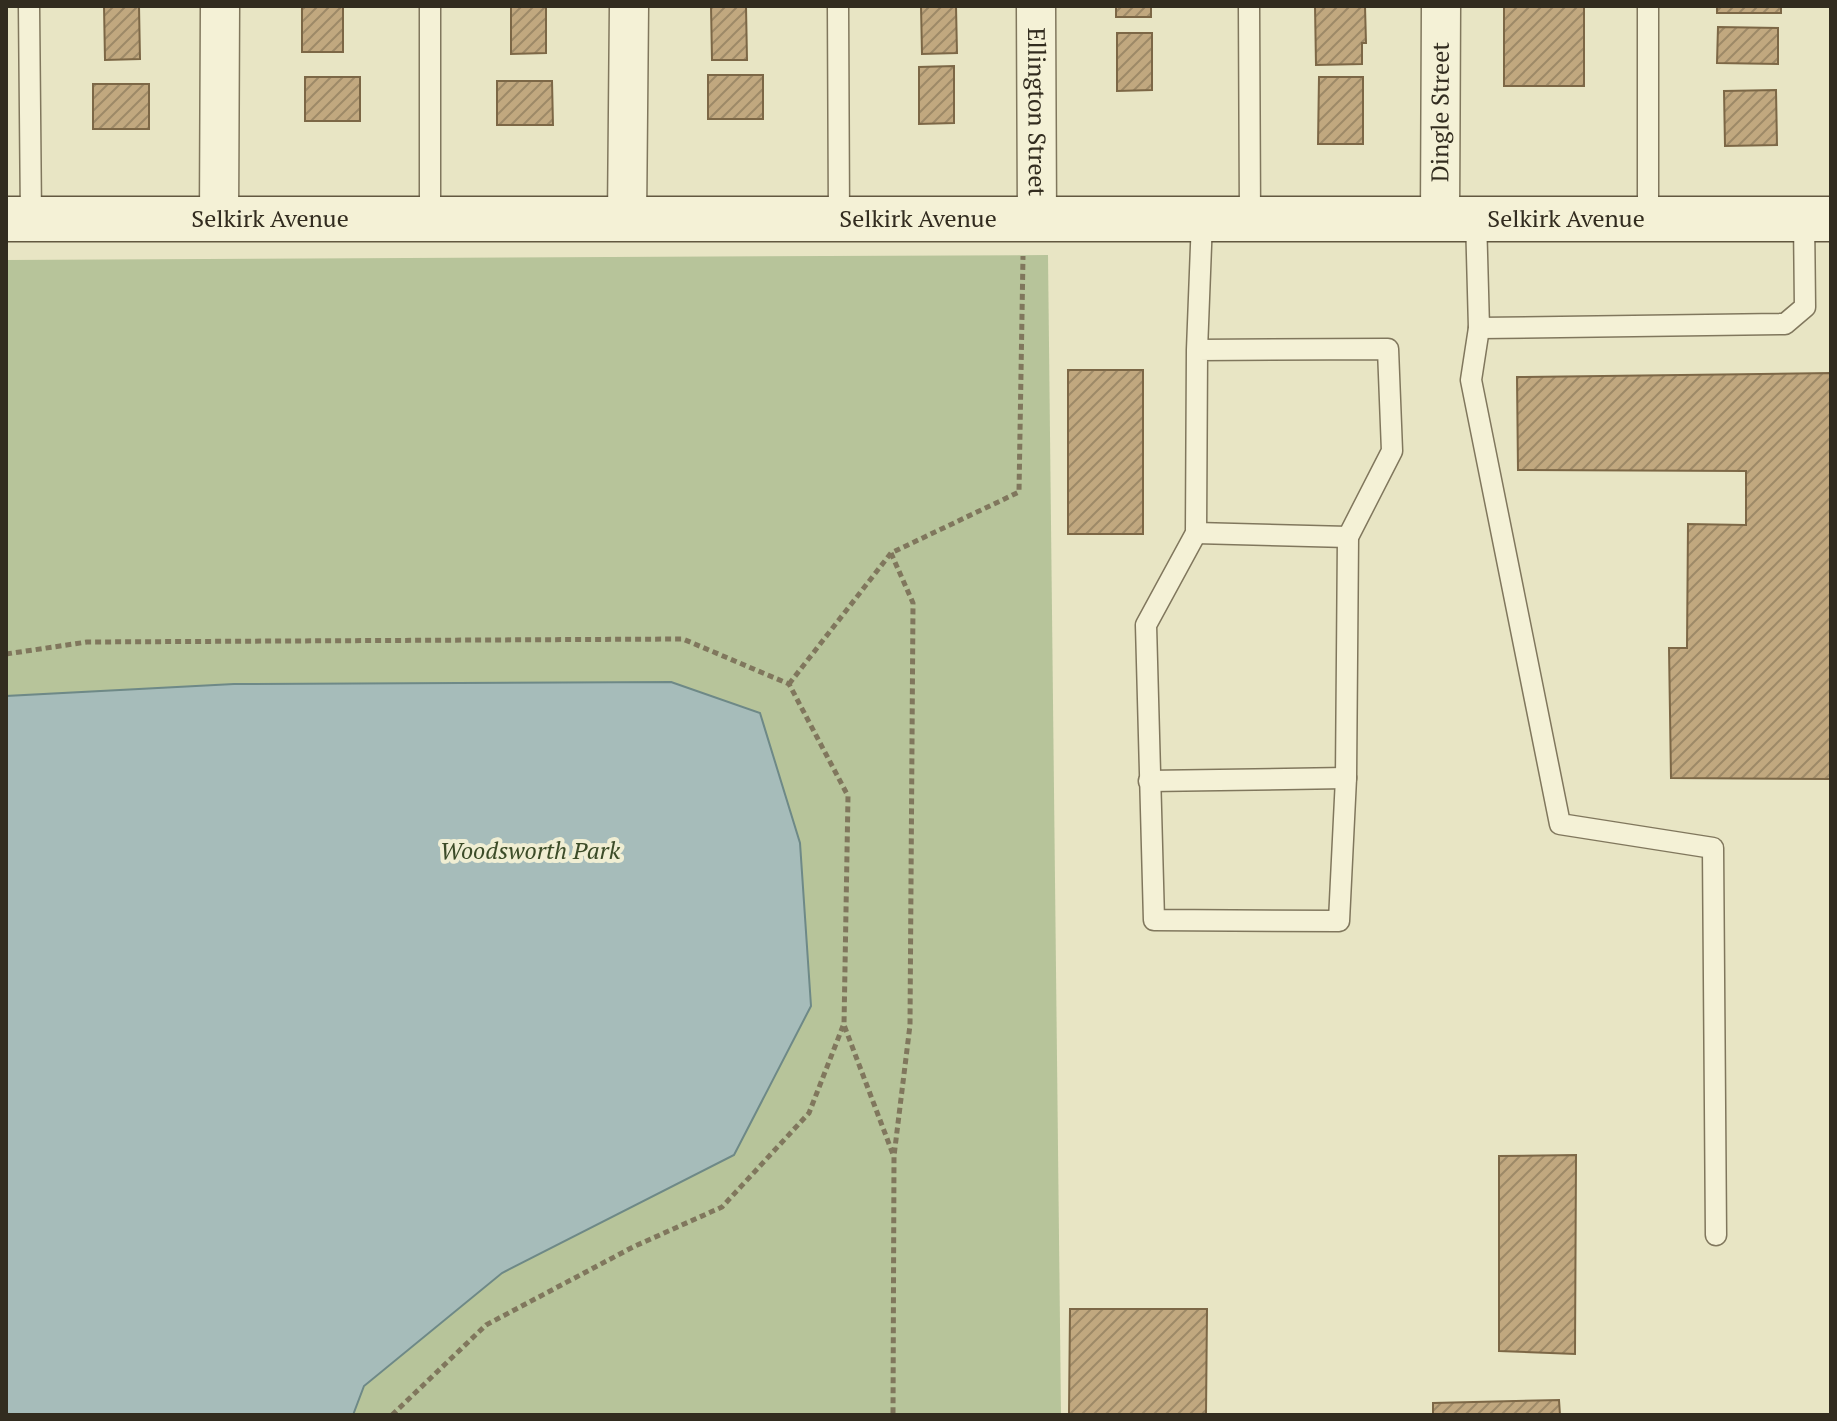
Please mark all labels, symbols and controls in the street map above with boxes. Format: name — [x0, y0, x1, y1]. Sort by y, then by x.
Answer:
street label: Ellington Street — [1021, 27, 1054, 197]
street label: Dingle Street — [1423, 42, 1456, 182]
street label: Selkirk Avenue — [191, 202, 349, 234]
street label: Selkirk Avenue — [839, 202, 997, 234]
street label: Selkirk Avenue — [1487, 202, 1645, 234]
park label: Woodsworth Park — [440, 834, 621, 866]

